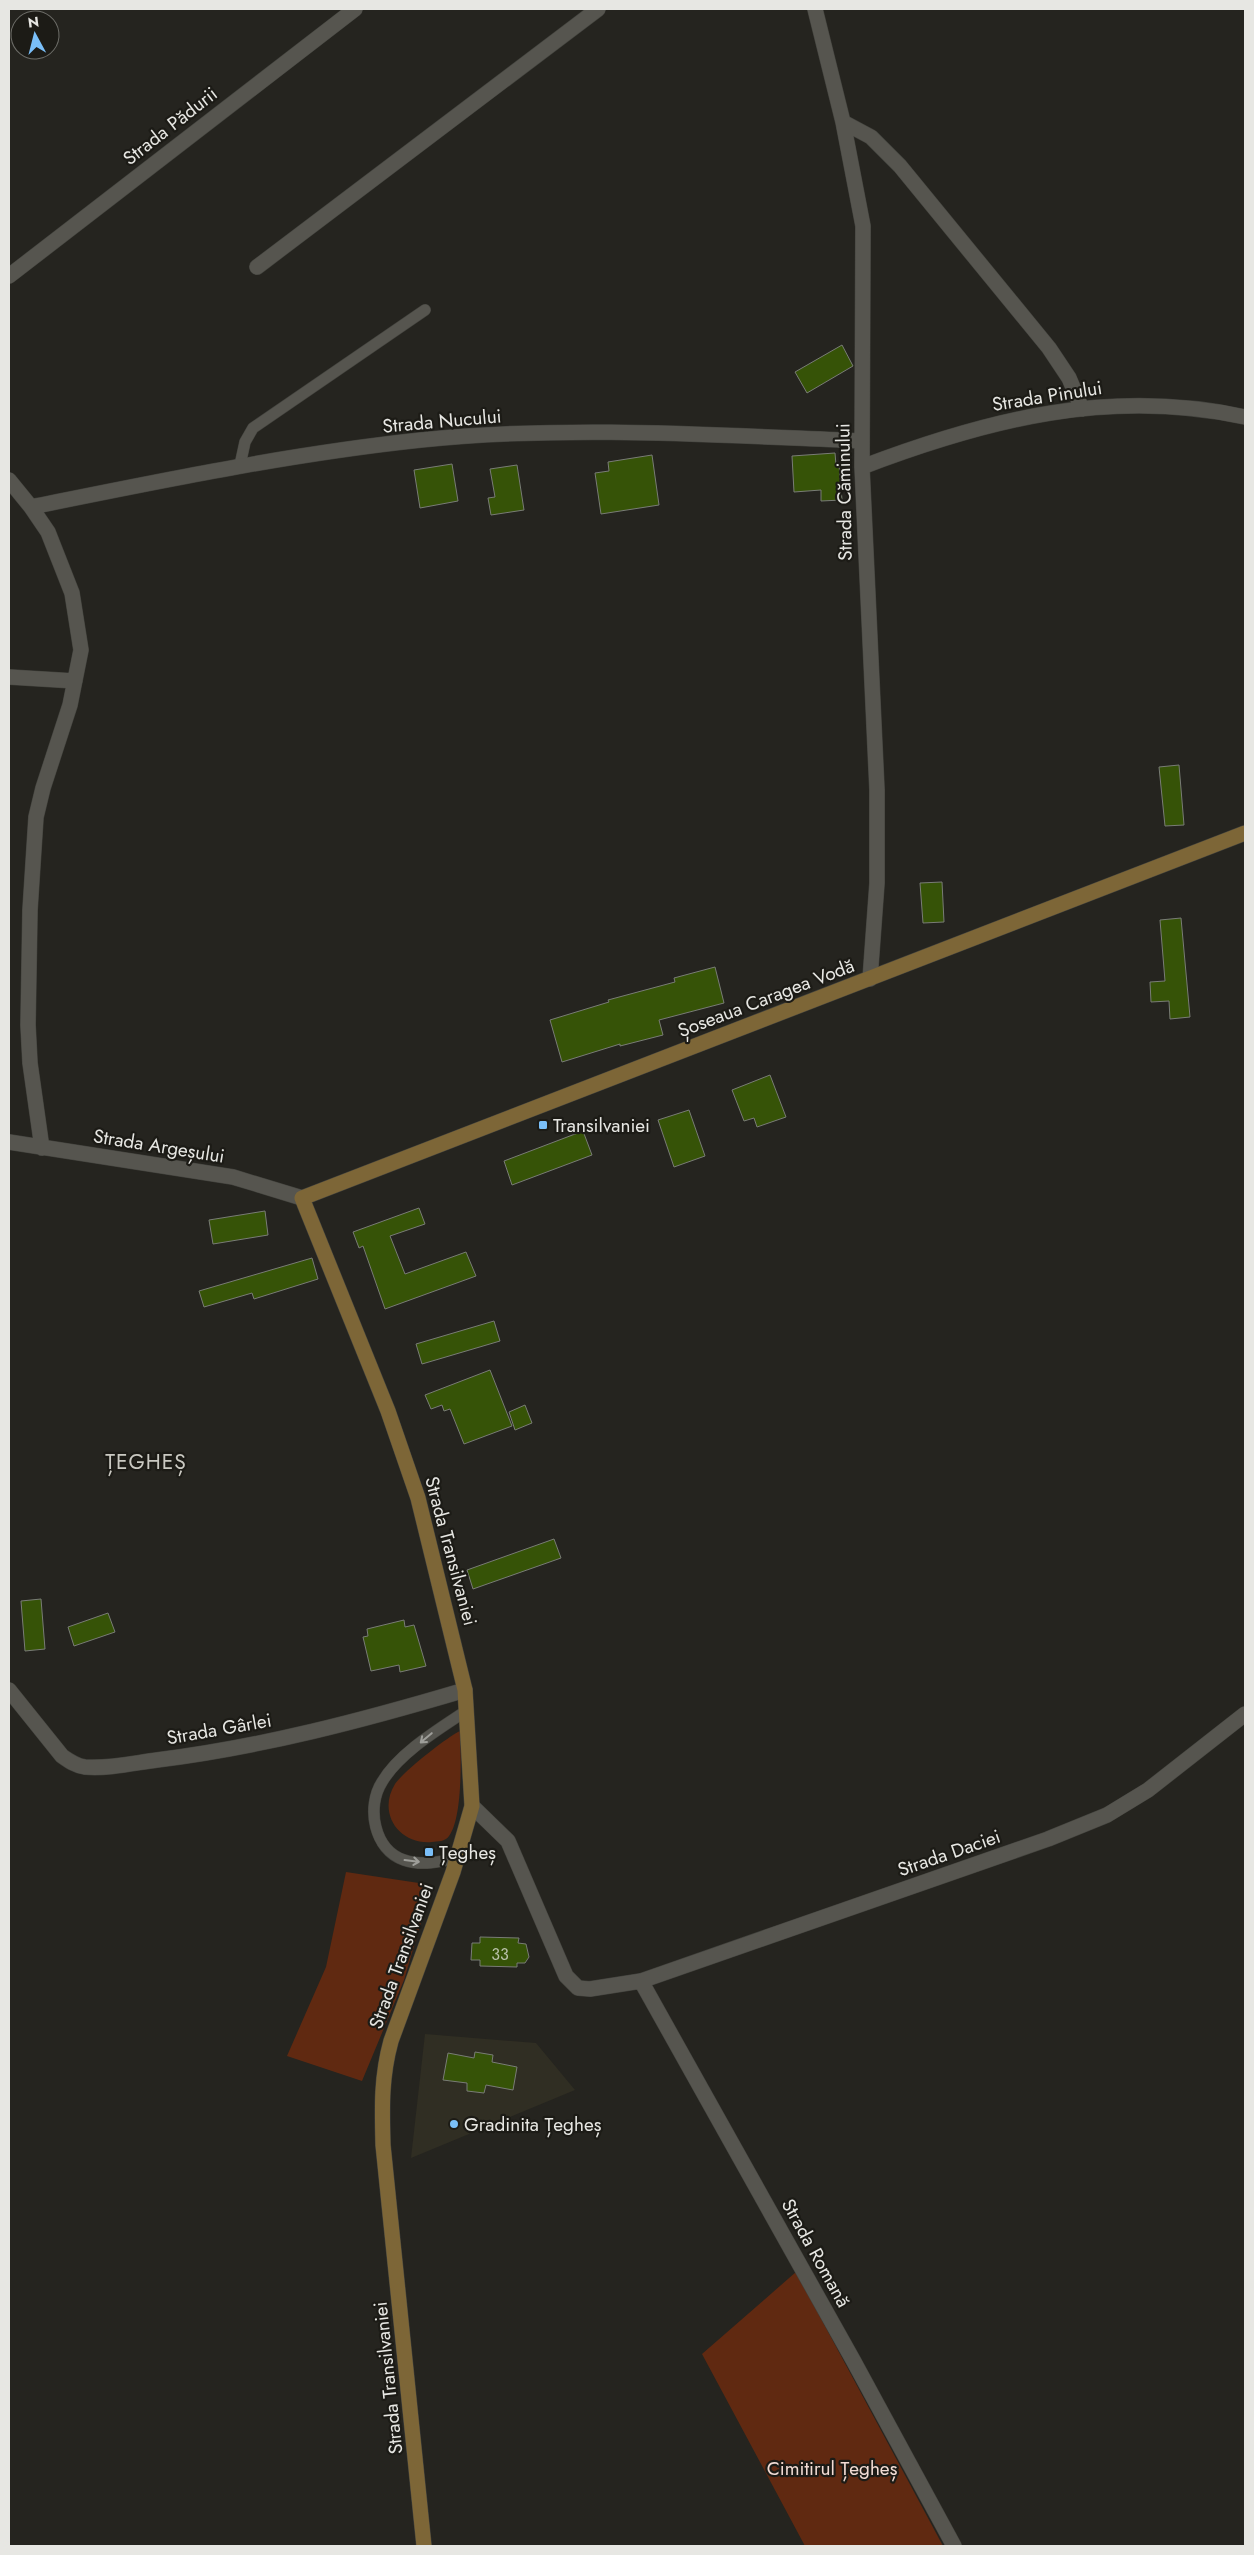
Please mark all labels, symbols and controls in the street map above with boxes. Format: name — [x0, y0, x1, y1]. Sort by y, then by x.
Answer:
north arrow — [10, 10, 60, 60]
text: N — [27, 11, 40, 33]
street label: Strada Pădurii — [117, 81, 223, 171]
street label: Strada Pinului — [990, 374, 1104, 418]
street label: Strada Nucului — [381, 402, 503, 440]
street label: Strada Căminului — [829, 423, 859, 561]
street label: Șoseaua Caragea Vodă — [674, 952, 858, 1044]
place label: Transilvaniei — [553, 1112, 650, 1139]
marker: Transilvaniei — [537, 1119, 549, 1131]
street label: Strada Argeșului — [91, 1122, 227, 1170]
district label: ȚEGHEȘ — [105, 1447, 187, 1477]
street label: Strada Transilvaniei — [418, 1473, 484, 1629]
street label: Strada Gârlei — [165, 1707, 273, 1751]
one-way arrow — [420, 1733, 433, 1744]
street label: Strada Daciei — [894, 1823, 1004, 1883]
place label: Țegheș — [439, 1839, 496, 1866]
marker: Țegheș — [423, 1846, 435, 1858]
one-way arrow — [404, 1856, 420, 1866]
street label: Strada Transilvaniei — [362, 1879, 440, 2033]
house number: 33 — [491, 1943, 509, 1966]
place label: Gradinita Țegheș — [464, 2111, 602, 2138]
marker: Gradinita Țegheș — [448, 2118, 460, 2130]
street label: Strada Romană — [775, 2194, 857, 2312]
street label: Strada Transilvaniei — [367, 2300, 409, 2456]
park label: Cimitirul Țegheș — [767, 2455, 898, 2482]

